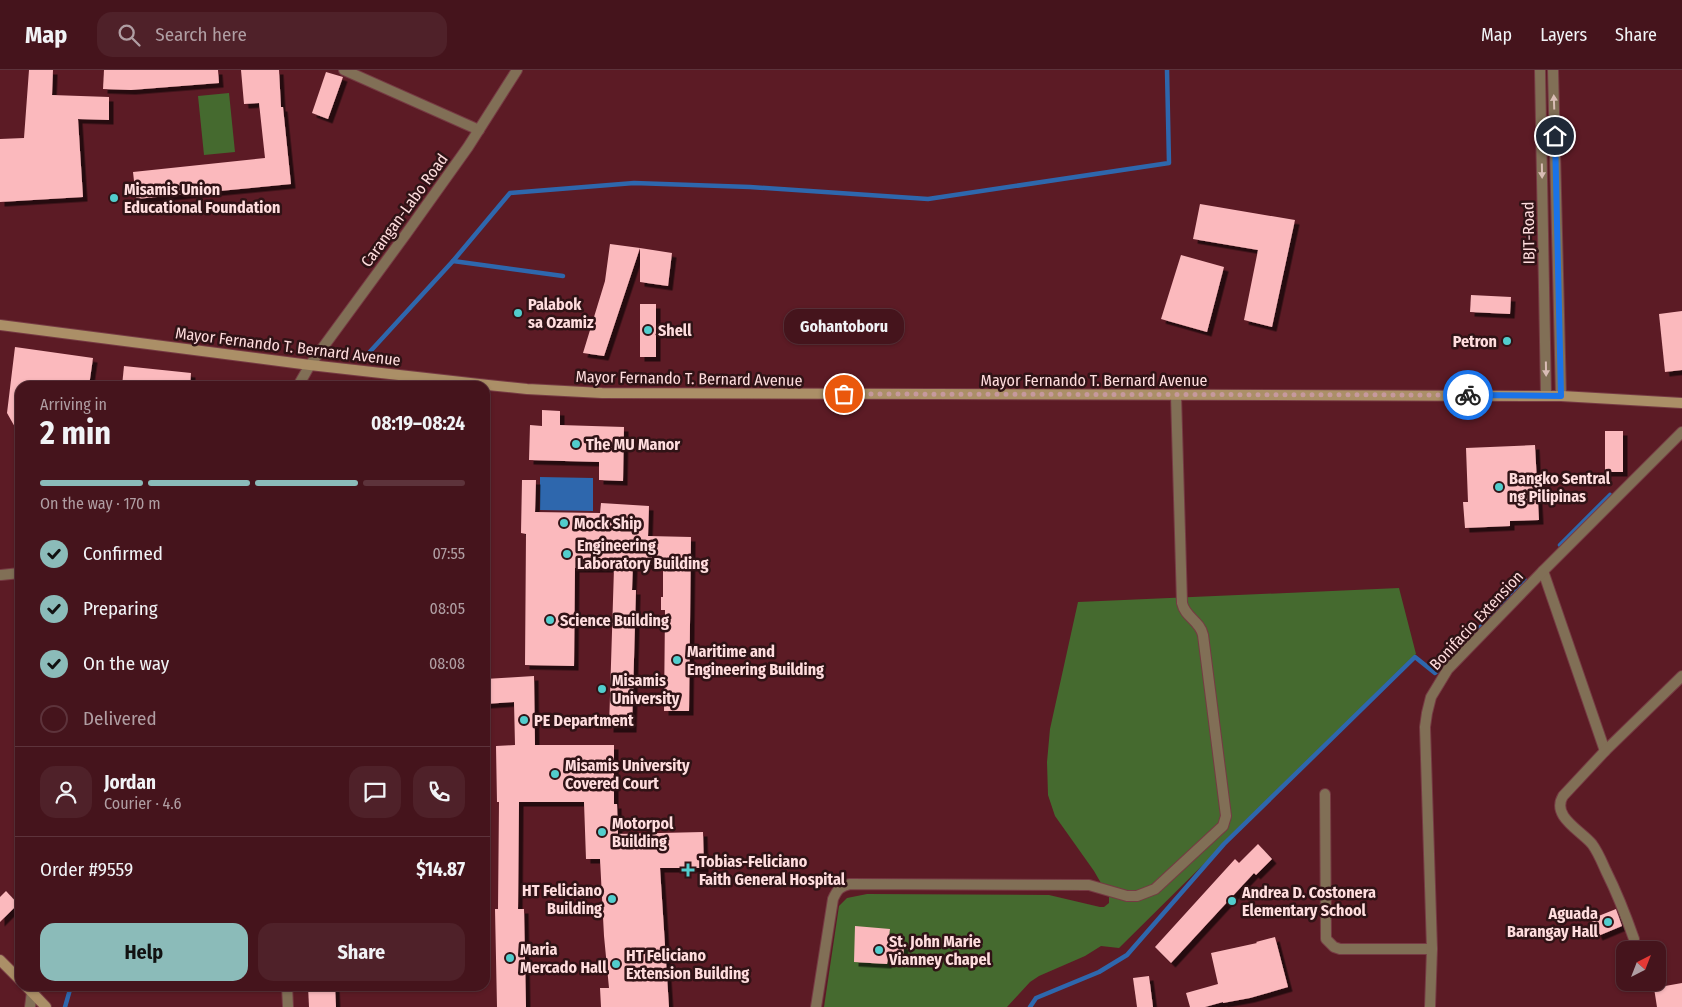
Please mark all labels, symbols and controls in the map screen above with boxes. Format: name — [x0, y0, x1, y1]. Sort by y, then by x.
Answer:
search box — [97, 12, 447, 57]
text: Map — [25, 21, 67, 49]
icon: search — [115, 21, 143, 49]
text: Search here — [155, 23, 247, 46]
text: Map — [1481, 24, 1512, 46]
text: Layers — [1540, 24, 1587, 46]
text: Share — [1615, 24, 1657, 46]
one-way arrow — [1550, 94, 1558, 110]
pin — [1534, 115, 1576, 157]
icon: home — [1541, 122, 1569, 150]
street label: Carangan-Labo Road — [357, 150, 452, 271]
one-way arrow — [1538, 163, 1546, 179]
place label: Misamis Union Educational Foundation — [124, 180, 280, 217]
marker: Misamis Union Educational Foundation — [108, 192, 120, 204]
street label: IBJT-Road — [1518, 201, 1539, 265]
place label: Palabok sa Ozamiz — [528, 295, 594, 332]
marker: Palabok sa Ozamiz — [512, 307, 524, 319]
callout: Gohantoboru — [784, 309, 904, 344]
text: Gohantoboru — [800, 317, 888, 336]
place label: Shell — [658, 321, 692, 340]
street label: Mayor Fernando T. Bernard Avenue — [174, 323, 402, 370]
marker: Shell — [642, 324, 654, 336]
place label: Petron — [1453, 332, 1497, 351]
marker: Petron — [1501, 335, 1513, 347]
one-way arrow — [1542, 361, 1550, 377]
street label: Mayor Fernando T. Bernard Avenue — [575, 367, 803, 390]
courier — [1443, 370, 1493, 420]
street label: Mayor Fernando T. Bernard Avenue — [981, 371, 1208, 390]
pin — [823, 373, 865, 415]
icon: bag — [830, 380, 858, 408]
icon: bike — [1454, 381, 1482, 409]
text: Arriving in — [40, 395, 107, 414]
text: 08:19–08:24 — [371, 412, 465, 435]
text: 2 min — [40, 414, 111, 452]
place label: The MU Manor — [586, 435, 680, 454]
marker: The MU Manor — [570, 438, 582, 450]
place label: Bangko Sentral ng Pilipinas — [1509, 469, 1611, 506]
marker: Bangko Sentral ng Pilipinas — [1493, 481, 1505, 493]
text: On the way · 170 m — [40, 494, 160, 513]
place label: Mock Ship — [574, 514, 642, 533]
marker: Mock Ship — [558, 517, 570, 529]
place label: Engineering Laboratory Building — [577, 536, 709, 573]
icon: check — [40, 540, 68, 568]
text: Confirmed — [83, 542, 163, 565]
text: 07:55 — [432, 544, 465, 563]
marker: Engineering Laboratory Building — [561, 548, 573, 560]
street label: Bonifacio Extension — [1426, 567, 1527, 674]
icon: check — [40, 595, 68, 623]
text: Preparing — [83, 597, 158, 620]
text: 08:05 — [430, 599, 465, 618]
place label: Science Building — [560, 611, 669, 630]
marker: Science Building — [544, 614, 556, 626]
place label: Maritime and Engineering Building — [687, 642, 824, 679]
icon: check — [40, 650, 68, 678]
text: On the way — [83, 652, 169, 675]
text: 08:08 — [429, 654, 465, 673]
marker: Maritime and Engineering Building — [671, 654, 683, 666]
place label: Misamis University — [612, 671, 680, 708]
marker: Misamis University — [596, 683, 608, 695]
text: Delivered — [83, 707, 157, 730]
place label: PE Department — [534, 711, 634, 730]
marker: PE Department — [518, 714, 530, 726]
place label: Misamis University Covered Court — [565, 756, 690, 793]
button: person — [40, 766, 92, 818]
button: chat — [349, 766, 401, 818]
button: phone — [413, 766, 465, 818]
marker: Misamis University Covered Court — [549, 768, 561, 780]
text: Jordan — [104, 771, 156, 794]
text: Courier · 4.6 — [104, 794, 182, 813]
place label: Motorpol Building — [612, 814, 674, 851]
marker: Motorpol Building — [596, 826, 608, 838]
place label: Tobias-Feliciano Faith General Hospital — [699, 852, 846, 889]
text: Order #9559 — [40, 858, 133, 881]
text: $14.87 — [416, 858, 465, 881]
marker: Tobias-Feliciano Faith General Hospital — [681, 863, 695, 877]
place label: HT Feliciano Building — [522, 881, 602, 918]
place label: Andrea D. Costonera Elementary School — [1241, 883, 1376, 920]
marker: HT Feliciano Building — [606, 893, 618, 905]
marker: Andrea D. Costonera Elementary School — [1226, 895, 1238, 907]
place label: Aguada Barangay Hall — [1507, 904, 1599, 941]
marker: Aguada Barangay Hall — [1602, 916, 1614, 928]
button: Help — [40, 923, 248, 981]
button: Share — [258, 923, 465, 981]
place label: St. John Marie Vianney Chapel — [888, 932, 992, 969]
place label: Maria Mercado Hall — [520, 940, 607, 977]
north arrow — [1616, 941, 1666, 991]
map controls — [1616, 941, 1666, 991]
marker: St. John Marie Vianney Chapel — [873, 944, 885, 956]
place label: HT Feliciano Extension Building — [626, 946, 749, 983]
marker: Maria Mercado Hall — [504, 952, 516, 964]
marker: HT Feliciano Extension Building — [610, 958, 622, 970]

